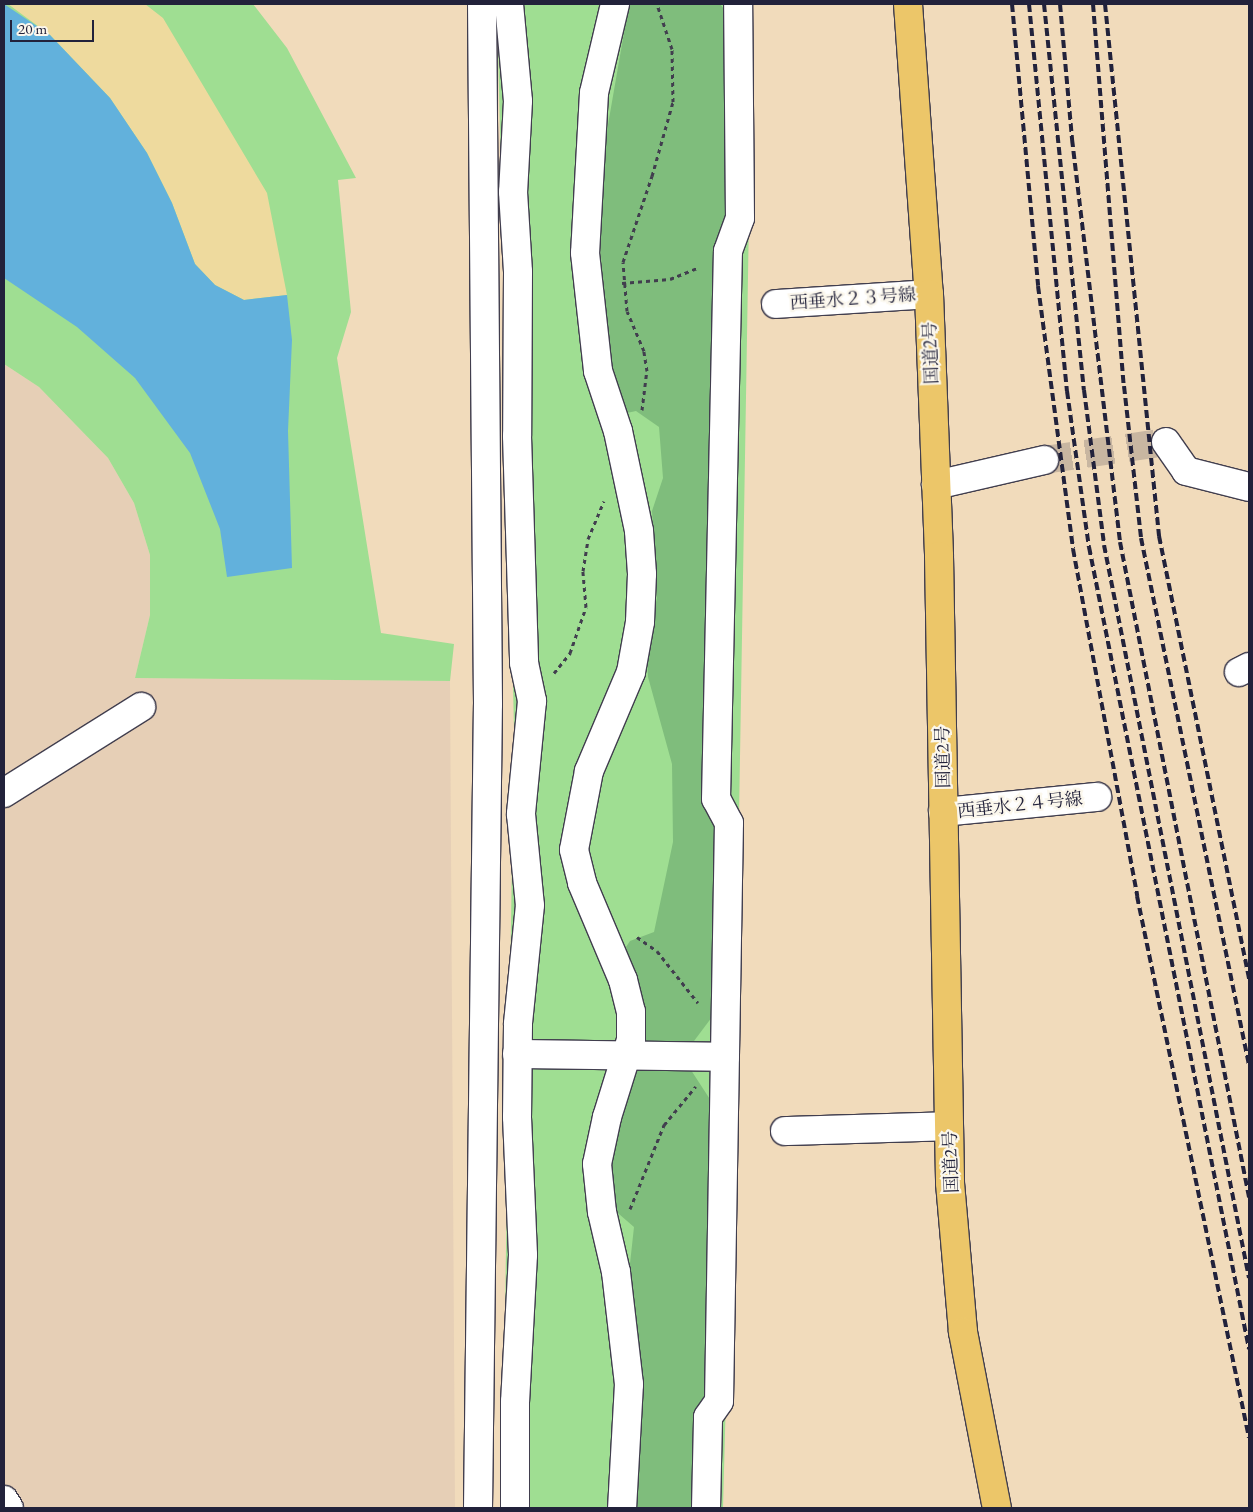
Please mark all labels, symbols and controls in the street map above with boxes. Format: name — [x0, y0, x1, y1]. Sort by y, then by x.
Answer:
scale bar — [12, 10, 96, 42]
text: 20 m — [18, 19, 47, 38]
street label: 西垂水２３号線 — [789, 284, 917, 314]
street label: 国道2号 — [919, 321, 943, 385]
street label: 国道2号 — [932, 725, 954, 789]
street label: 西垂水２４号線 — [956, 788, 1084, 822]
street label: 国道2号 — [939, 1130, 963, 1194]

